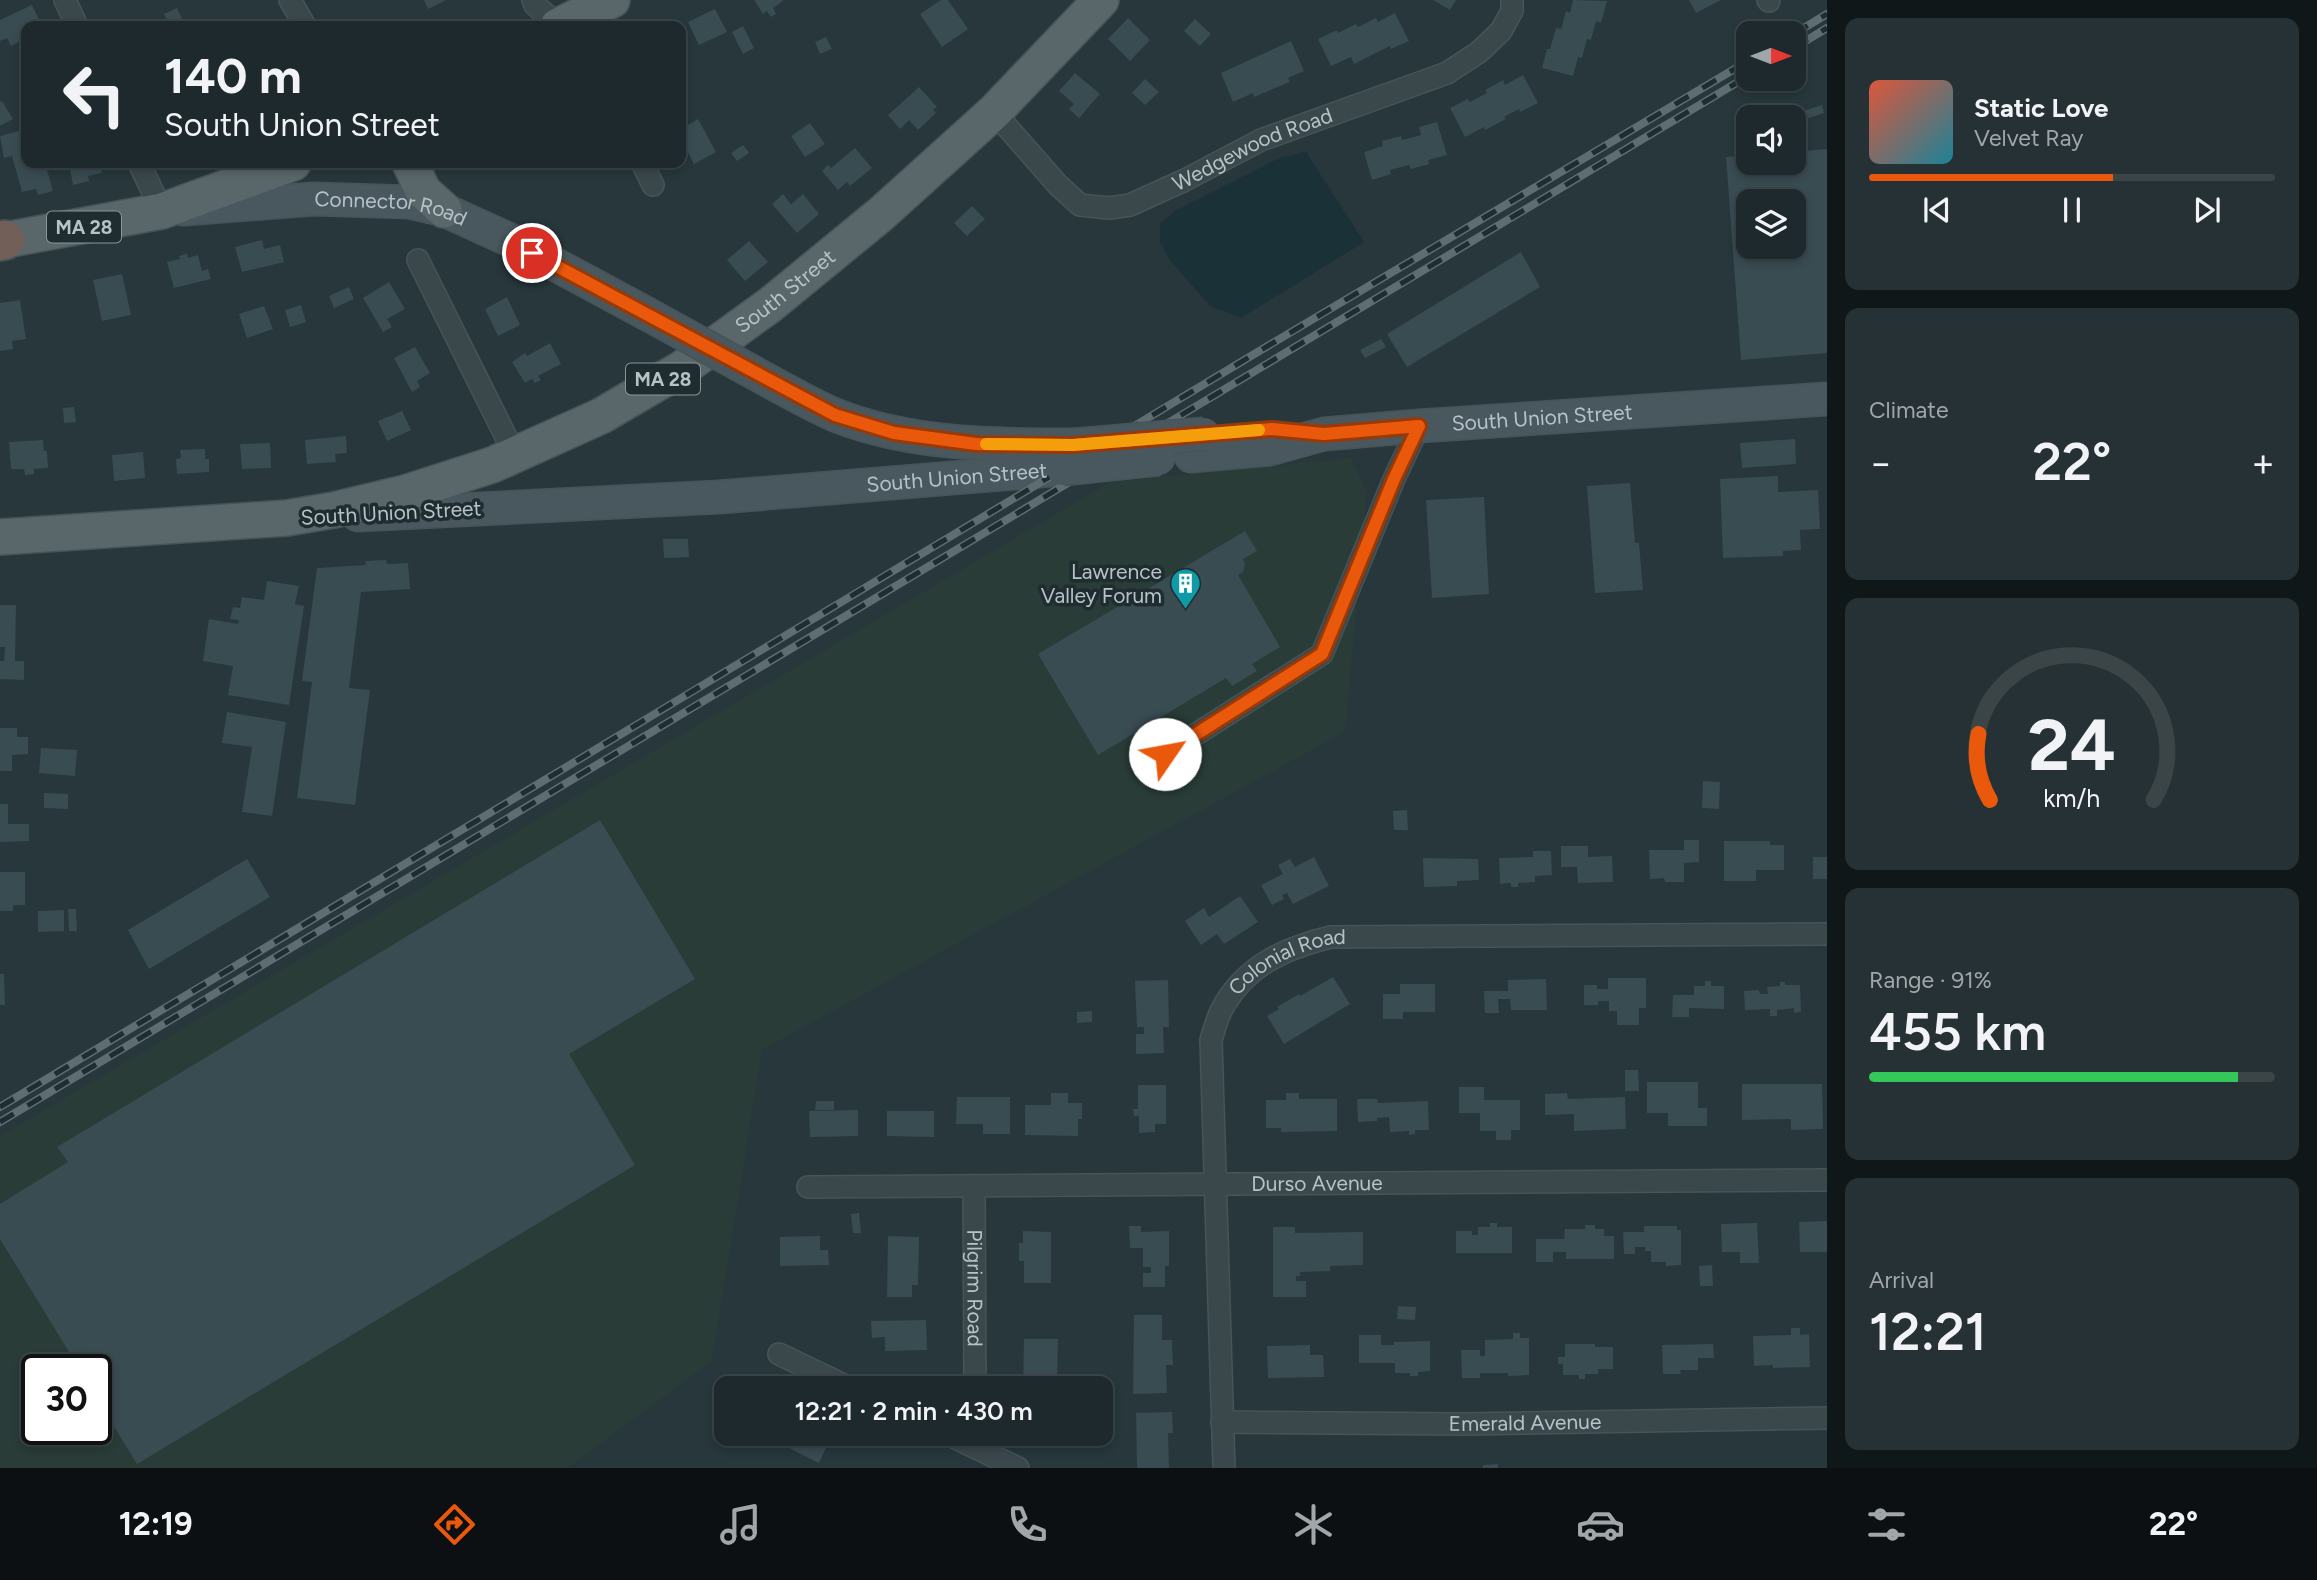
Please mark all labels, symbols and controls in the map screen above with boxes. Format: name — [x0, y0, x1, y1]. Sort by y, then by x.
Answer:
north arrow — [1736, 21, 1806, 91]
map controls — [1736, 21, 1806, 259]
text: 140 m — [164, 46, 302, 105]
icon: left — [49, 49, 140, 140]
text: Static Love — [1974, 92, 2108, 124]
street label: Wedgewood Road — [1169, 102, 1336, 196]
button: sound — [1736, 105, 1806, 175]
text: South Union Street — [164, 106, 440, 144]
text: Velvet Ray — [1974, 124, 2083, 152]
street label: Connector Road — [314, 186, 471, 231]
button: layers — [1736, 189, 1806, 259]
icon: previous — [1918, 191, 1956, 229]
icon: pause — [2053, 191, 2091, 229]
icon: next — [2188, 191, 2226, 229]
road number: MA 28 — [47, 212, 121, 243]
pin — [502, 223, 562, 283]
icon: arrive — [513, 234, 551, 272]
street label: South Street — [730, 244, 840, 338]
road number: MA 28 — [626, 364, 700, 394]
text: Climate — [1869, 396, 1948, 424]
street label: South Union Street — [1451, 399, 1633, 436]
text: 22° — [2033, 431, 2111, 493]
text: − — [1869, 440, 1893, 486]
text: + — [2251, 440, 2275, 486]
street label: South Union Street — [865, 457, 1048, 497]
street label: South Union Street — [300, 495, 482, 530]
place label: Lawrence Valley Forum — [1041, 559, 1162, 608]
building icon: Lawrence Valley Forum — [1168, 567, 1202, 611]
text: 24 — [2028, 701, 2116, 788]
position arrow — [1128, 717, 1202, 791]
text: km/h — [2043, 783, 2101, 813]
street label: Colonial Road — [1223, 924, 1346, 1000]
text: Range · 91% — [1869, 966, 1992, 994]
text: 455 km — [1869, 1001, 2046, 1063]
street label: Durso Avenue — [1251, 1170, 1383, 1196]
street label: Pilgrim Road — [962, 1229, 988, 1347]
text: Arrival — [1869, 1266, 1934, 1294]
text: 12:21 — [1869, 1301, 1987, 1363]
speed limit sign: 30 — [21, 1354, 112, 1445]
text: 12:21 · 2 min · 430 m — [794, 1395, 1033, 1427]
street label: Emerald Avenue — [1449, 1409, 1602, 1436]
icon: directions — [430, 1500, 479, 1549]
icon: music — [716, 1500, 765, 1549]
icon: phone — [1003, 1500, 1052, 1549]
icon: climate — [1289, 1500, 1338, 1549]
icon: car — [1576, 1500, 1625, 1549]
icon: filters — [1862, 1500, 1911, 1549]
text: 12:19 — [119, 1505, 192, 1543]
text: 22° — [2149, 1505, 2198, 1543]

